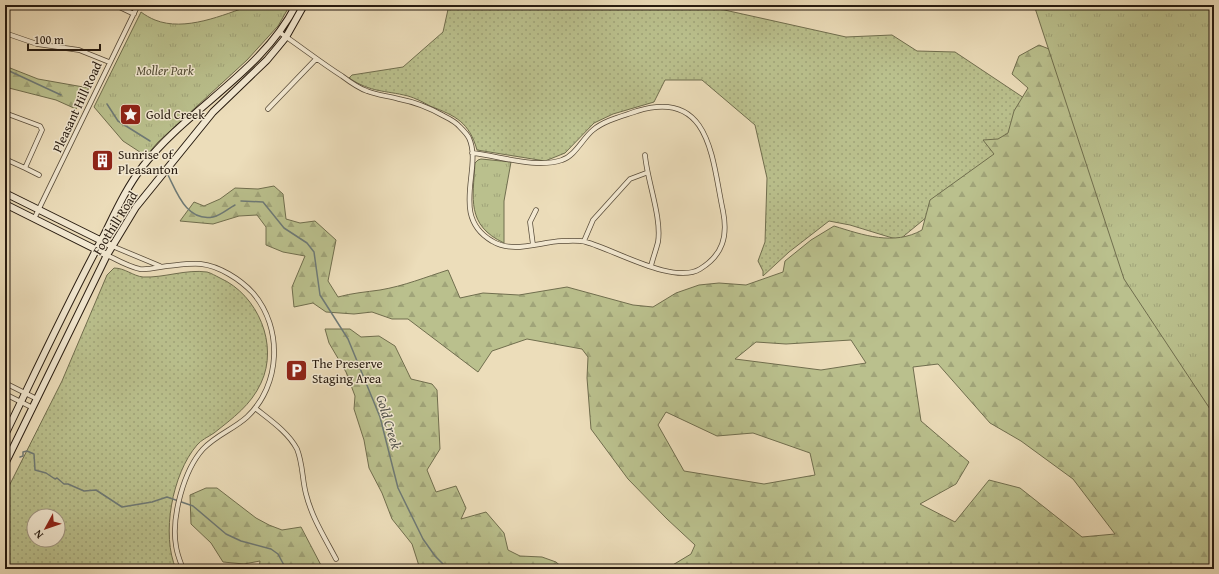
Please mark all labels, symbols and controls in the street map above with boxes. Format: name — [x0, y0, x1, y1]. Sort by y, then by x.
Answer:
scale bar — [28, 26, 100, 52]
text: 100 m — [34, 31, 64, 48]
street label: Pleasant Hill Road — [48, 58, 106, 156]
park label: Moller Park — [136, 61, 194, 80]
place icon: Gold Creek — [117, 101, 143, 127]
place label: Gold Creek — [146, 105, 205, 124]
place label: Sunrise of Pleasanton — [118, 145, 179, 179]
building icon: Sunrise of Pleasanton — [89, 148, 115, 174]
street label: Foothill Road — [88, 187, 142, 259]
place label: The Preserve Staging Area — [312, 354, 383, 388]
parking icon: The Preserve Staging Area — [283, 357, 309, 383]
water label: Gold Creek — [371, 392, 407, 452]
north arrow — [26, 508, 66, 548]
text: N — [29, 526, 47, 542]

